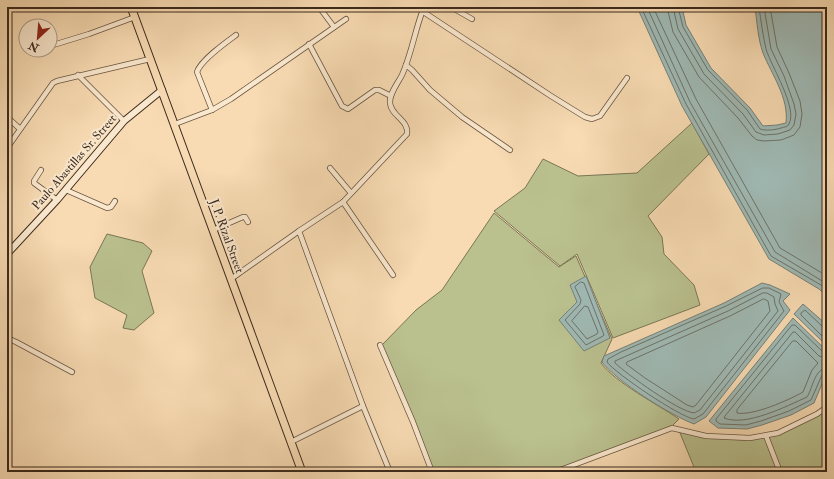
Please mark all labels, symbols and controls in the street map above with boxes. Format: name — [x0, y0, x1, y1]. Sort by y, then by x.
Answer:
north arrow — [18, 18, 58, 58]
text: N — [26, 38, 42, 55]
street label: Paulo Abastillas Sr. Street — [29, 112, 120, 213]
street label: J. P. Rizal Street — [206, 196, 247, 275]

